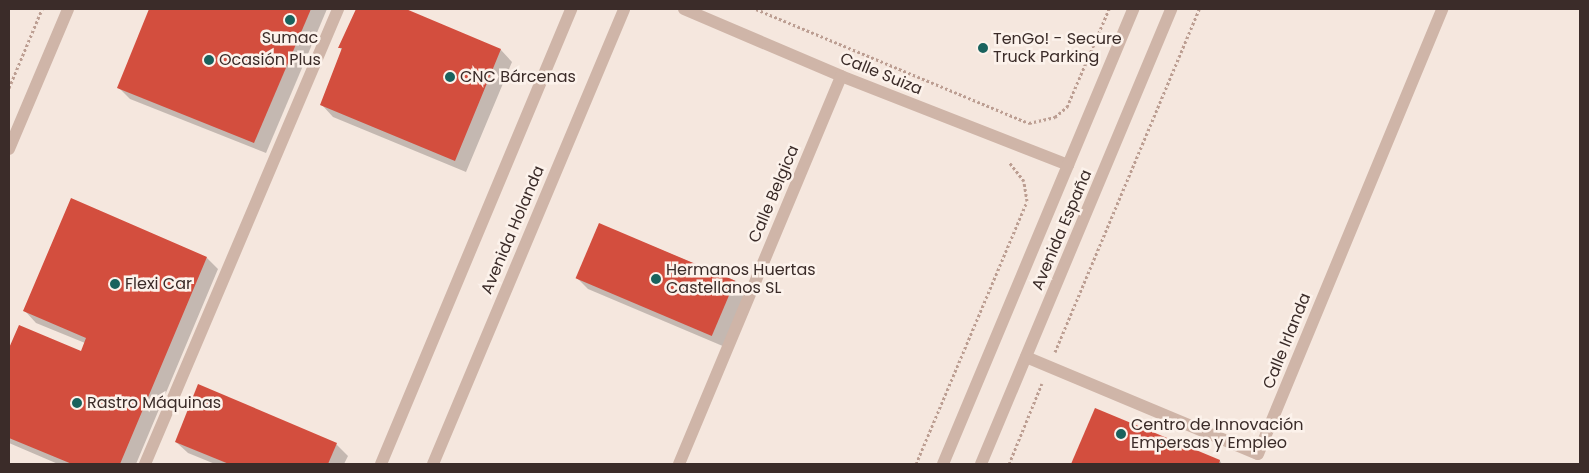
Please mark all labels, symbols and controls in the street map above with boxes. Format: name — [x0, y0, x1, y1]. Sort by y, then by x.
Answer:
marker: Sumac — [284, 14, 296, 26]
place label: Sumac — [262, 28, 318, 48]
place label: TenGo! - Secure Truck Parking — [993, 29, 1122, 67]
marker: TenGo! - Secure Truck Parking — [977, 42, 989, 54]
street label: Calle Suiza — [837, 49, 925, 99]
place label: Ocasión Plus — [219, 50, 321, 70]
marker: Ocasión Plus — [203, 54, 215, 66]
place label: CNC Bárcenas — [460, 67, 576, 87]
marker: CNC Bárcenas — [444, 71, 456, 83]
street label: Calle Belgica — [745, 142, 803, 246]
street label: Avenida Holanda — [477, 163, 549, 297]
street label: Avenida España — [1028, 167, 1096, 293]
place label: Hermanos Huertas Castellanos SL — [666, 260, 816, 298]
marker: Hermanos Huertas Castellanos SL — [650, 273, 662, 285]
place label: Flexi Car — [125, 274, 192, 294]
marker: Flexi Car — [109, 278, 121, 290]
street label: Calle Irlanda — [1259, 290, 1315, 392]
place label: Rastro Máquinas — [87, 393, 221, 413]
marker: Rastro Máquinas — [71, 397, 83, 409]
place label: Centro de Innovación Empersas y Empleo — [1131, 415, 1303, 453]
marker: Centro de Innovación Empersas y Empleo — [1115, 428, 1127, 440]

